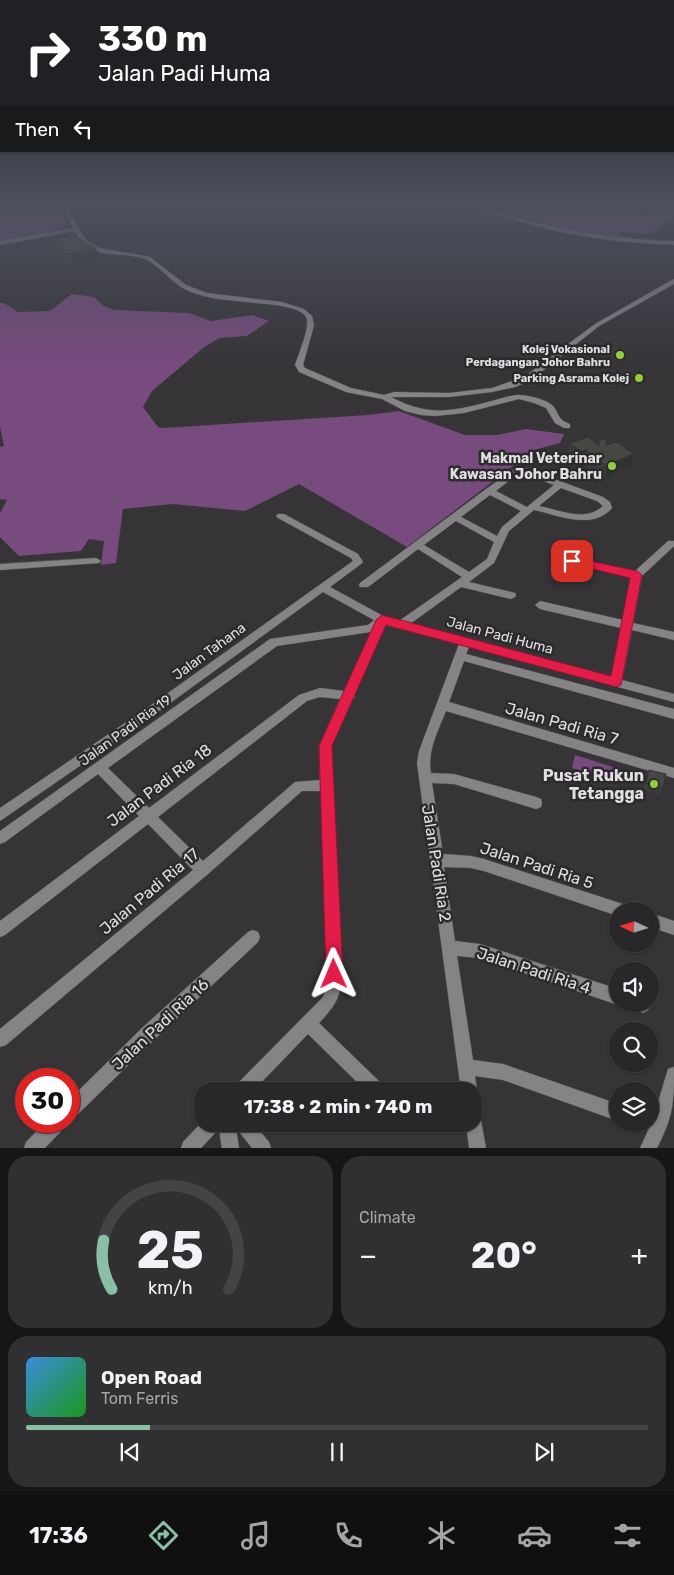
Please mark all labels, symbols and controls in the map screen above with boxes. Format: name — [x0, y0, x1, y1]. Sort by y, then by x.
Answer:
text: 330 m — [98, 18, 207, 60]
icon: right — [15, 20, 80, 85]
text: Jalan Padi Huma — [98, 60, 271, 87]
icon: left — [69, 115, 97, 143]
text: Then — [15, 118, 59, 141]
place label: Kolej Vokasional Perdagangan Johor Bahru — [466, 343, 610, 369]
marker: Kolej Vokasional Perdagangan Johor Bahru — [614, 349, 626, 361]
place label: Parking Asrama Kolej — [514, 372, 629, 385]
marker: Parking Asrama Kolej — [633, 372, 645, 384]
place label: Makmal Veterinar Kawasan Johor Bahru — [450, 450, 603, 483]
marker: Makmal Veterinar Kawasan Johor Bahru — [606, 460, 618, 472]
pin — [551, 540, 593, 582]
icon: arrive — [558, 547, 586, 575]
street label: Jalan Padi Huma — [445, 613, 555, 658]
street label: Jalan Tahana — [169, 619, 249, 684]
street label: Jalan Padi Ria 19 — [76, 691, 175, 769]
street label: Jalan Padi Ria 7 — [503, 698, 621, 749]
street label: Jalan Padi Ria 18 — [103, 740, 215, 831]
place label: Pusat Rukun Tetangga — [543, 766, 644, 803]
marker: Pusat Rukun Tetangga — [648, 778, 660, 790]
street label: Jalan Padi Ria 2 — [418, 803, 455, 923]
street label: Jalan Padi Ria 5 — [478, 838, 596, 893]
street label: Jalan Padi Ria 17 — [96, 844, 203, 938]
north arrow — [609, 902, 659, 952]
map controls — [609, 902, 659, 1132]
street label: Jalan Padi Ria 4 — [475, 943, 593, 998]
position arrow — [307, 947, 359, 999]
button: sound — [609, 962, 659, 1012]
street label: Jalan Padi Ria 16 — [108, 975, 213, 1074]
button: search — [609, 1022, 659, 1072]
speed limit sign: 30 — [15, 1068, 80, 1133]
button: layers — [609, 1082, 659, 1132]
text: 17:38 · 2 min · 740 m — [243, 1095, 433, 1118]
text: Climate — [359, 1208, 416, 1227]
text: 25 — [137, 1219, 204, 1281]
text: 20° — [471, 1232, 537, 1278]
text: − — [359, 1239, 377, 1272]
text: + — [631, 1239, 648, 1272]
text: km/h — [148, 1277, 193, 1298]
text: Open Road — [101, 1366, 202, 1389]
text: Tom Ferris — [101, 1389, 178, 1408]
icon: previous — [116, 1438, 144, 1466]
icon: pause — [323, 1438, 351, 1466]
icon: next — [530, 1438, 558, 1466]
icon: directions — [146, 1518, 181, 1553]
icon: music — [238, 1518, 273, 1553]
icon: phone — [331, 1518, 366, 1553]
icon: climate — [424, 1518, 459, 1553]
icon: car — [517, 1518, 552, 1553]
icon: filters — [610, 1518, 645, 1553]
text: 17:36 — [29, 1522, 88, 1549]

